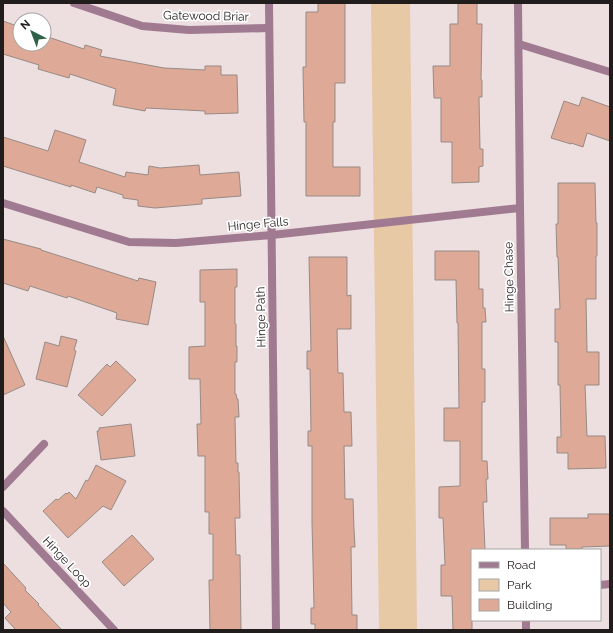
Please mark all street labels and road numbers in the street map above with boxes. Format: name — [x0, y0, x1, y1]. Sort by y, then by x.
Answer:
street label: Gatewood Briar — [163, 8, 250, 24]
street label: Hinge Falls — [227, 214, 289, 234]
street label: Hinge Chase — [501, 242, 517, 312]
street label: Hinge Path — [253, 286, 269, 348]
street label: Hinge Loop — [40, 534, 94, 590]

